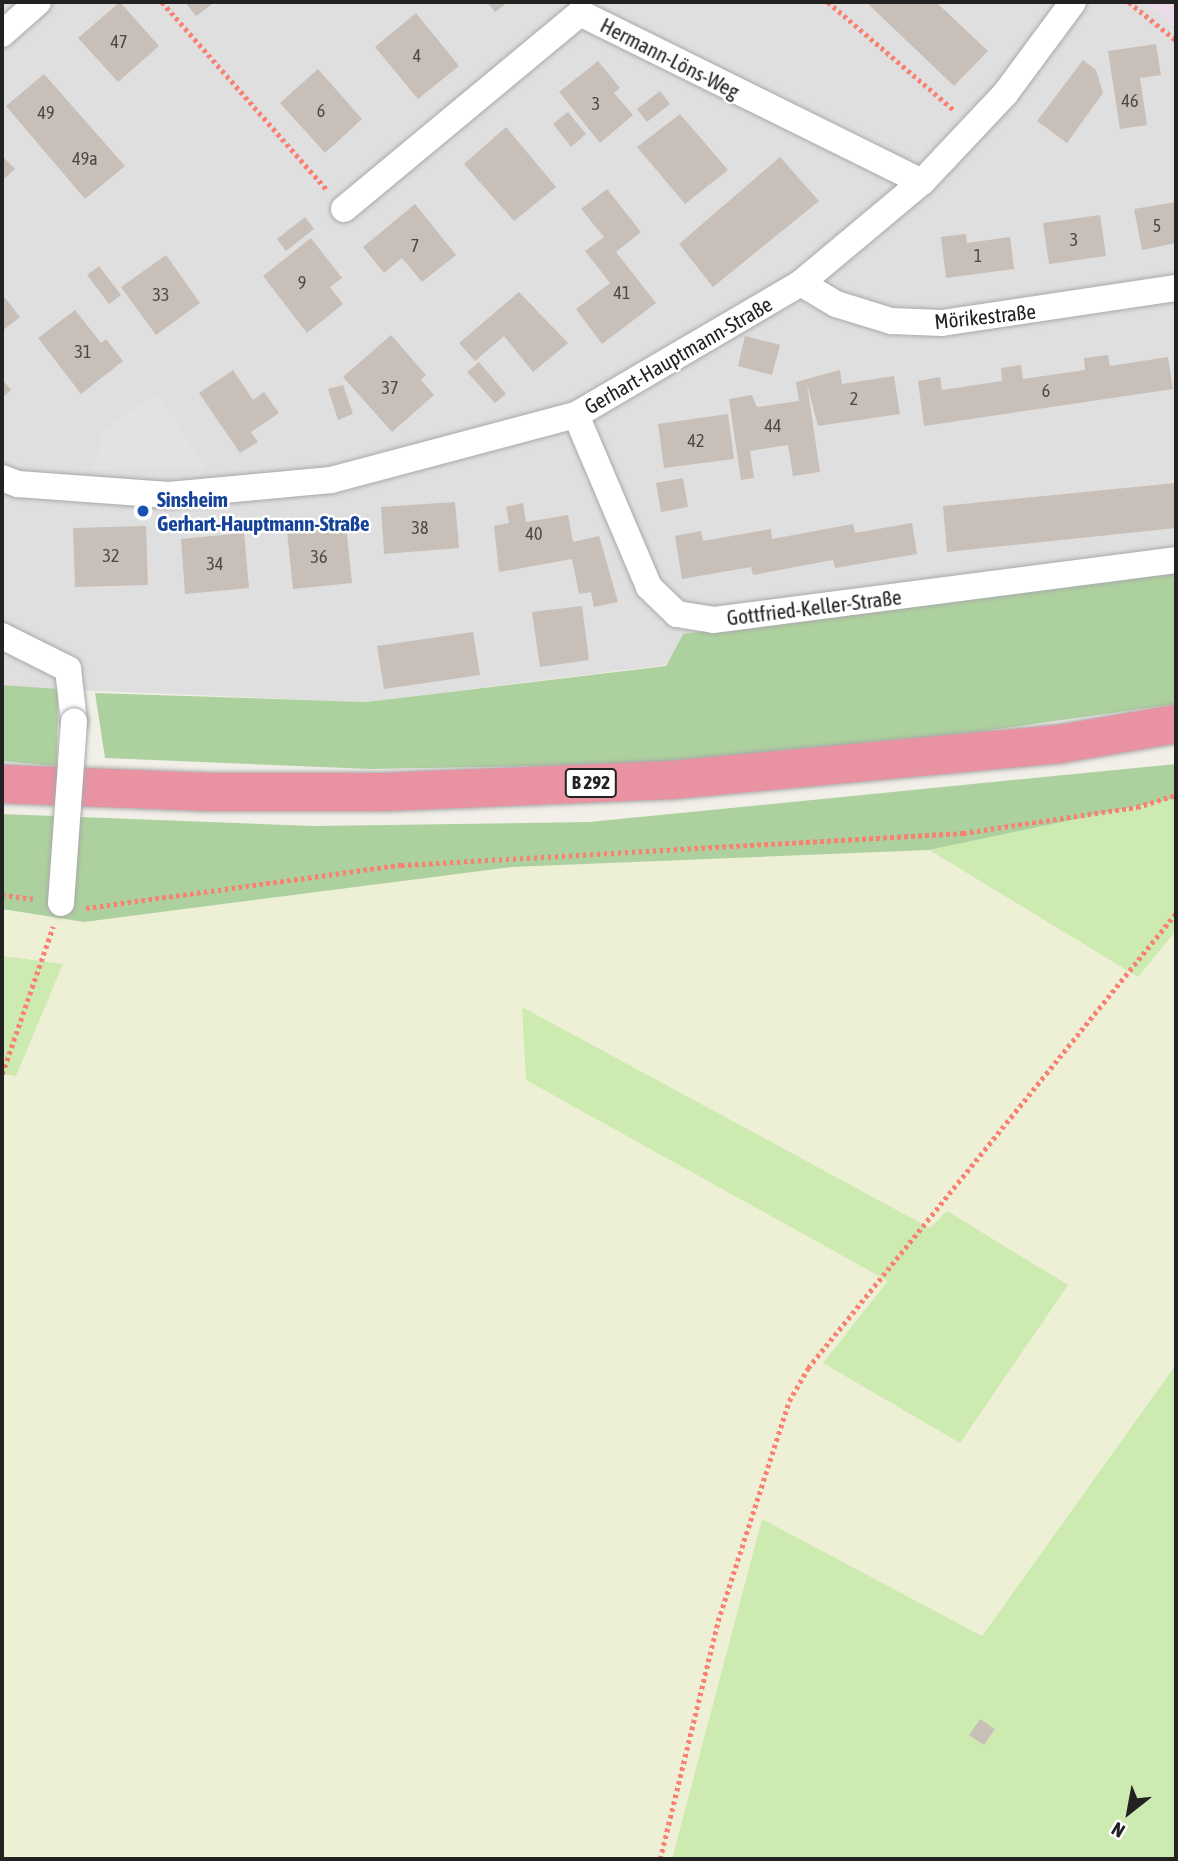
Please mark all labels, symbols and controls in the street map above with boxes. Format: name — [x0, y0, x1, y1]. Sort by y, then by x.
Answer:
street label: Hermann-Löns-Weg — [596, 12, 744, 104]
house number: 47 — [111, 31, 127, 53]
house number: 4 — [413, 45, 421, 67]
house number: 46 — [1122, 90, 1138, 112]
house number: 3 — [592, 93, 600, 115]
house number: 6 — [317, 100, 325, 122]
house number: 49 — [38, 102, 54, 124]
house number: 49a — [72, 148, 98, 170]
house number: 5 — [1153, 215, 1161, 237]
house number: 3 — [1070, 229, 1078, 251]
house number: 7 — [411, 235, 419, 257]
house number: 1 — [974, 245, 982, 267]
house number: 9 — [298, 272, 306, 294]
house number: 41 — [614, 282, 630, 304]
house number: 33 — [153, 284, 169, 306]
street label: Gerhart-Hauptmann-Straße — [580, 291, 776, 419]
street label: Mörikestraße — [933, 298, 1037, 334]
house number: 31 — [75, 341, 91, 363]
house number: 37 — [382, 377, 398, 399]
house number: 6 — [1042, 380, 1050, 402]
house number: 2 — [850, 388, 858, 410]
house number: 44 — [765, 415, 781, 437]
house number: 42 — [688, 430, 704, 452]
place label: Sinsheim Gerhart-Hauptmann-Straße — [157, 486, 370, 536]
marker: Sinsheim Gerhart-Hauptmann-Straße — [135, 503, 151, 519]
house number: 38 — [412, 517, 428, 539]
house number: 40 — [526, 523, 542, 545]
house number: 32 — [103, 545, 119, 567]
house number: 36 — [311, 546, 327, 568]
house number: 34 — [207, 553, 223, 575]
street label: Gottfried-Keller-Straße — [725, 584, 903, 630]
road number: B 292 — [565, 768, 617, 798]
north arrow — [1094, 1777, 1164, 1847]
text: N — [1108, 1818, 1129, 1842]

